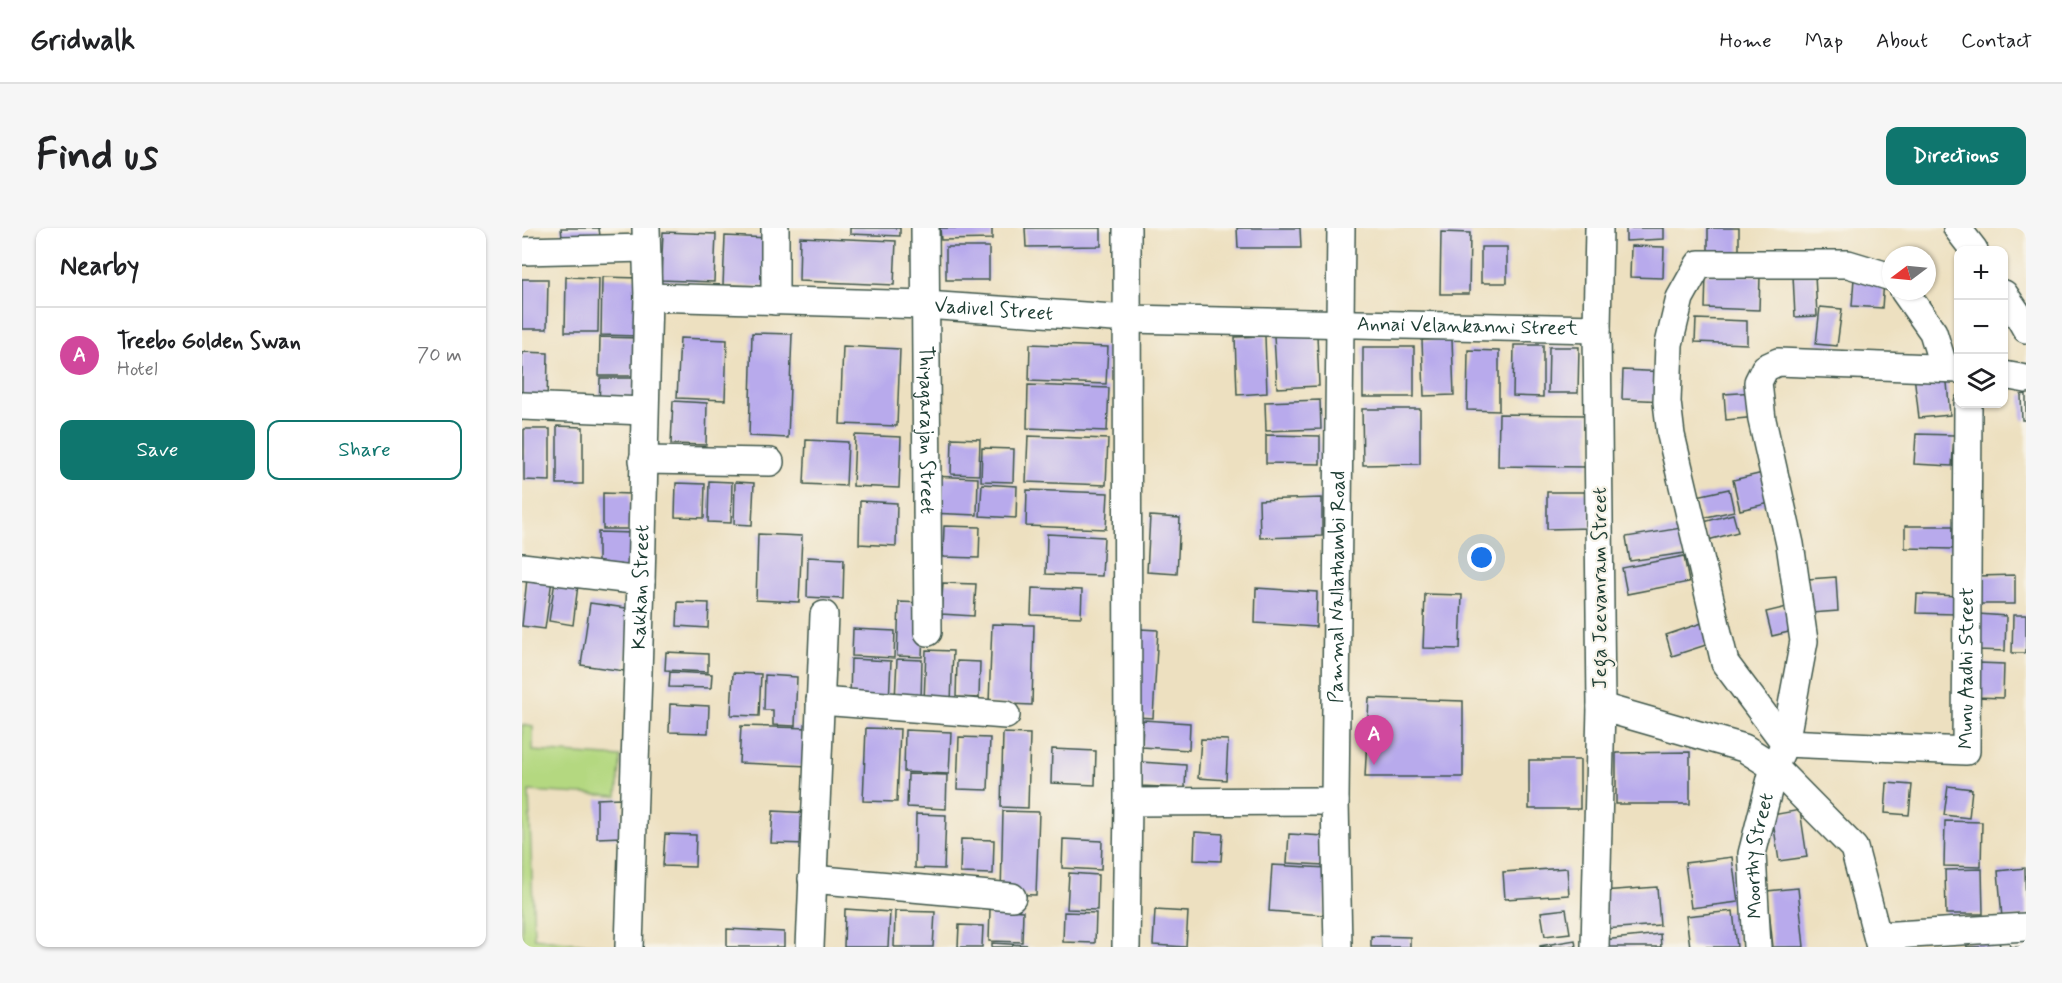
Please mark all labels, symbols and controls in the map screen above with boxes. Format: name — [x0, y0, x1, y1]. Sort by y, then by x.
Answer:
text: Gridwalk — [30, 23, 135, 60]
text: Home — [1720, 27, 1772, 55]
text: Map — [1805, 27, 1843, 55]
text: About — [1876, 27, 1928, 55]
text: Contact — [1961, 27, 2032, 55]
button: Directions — [1886, 127, 2026, 185]
text: Find us — [36, 129, 158, 184]
north arrow — [1882, 246, 1936, 300]
map controls — [1954, 246, 2008, 408]
button: + — [1954, 246, 2008, 300]
text: Nearby — [60, 250, 139, 284]
street label: Vadivel Street — [933, 292, 1054, 327]
button: − — [1954, 300, 2008, 354]
street label: Annai Velankanni Street — [1356, 310, 1578, 342]
text: Treebo Golden Swan — [117, 328, 301, 356]
text: A — [73, 342, 86, 369]
text: 70 m — [417, 342, 462, 369]
street label: Thiyagarajan Street — [912, 346, 941, 514]
button: layers — [1954, 354, 2008, 408]
text: Hotel — [117, 356, 158, 383]
button: Save — [60, 420, 255, 480]
button: Share — [267, 420, 462, 480]
street label: Pammal Nallathambi Road — [1323, 471, 1352, 703]
street label: Jega Jeevanram Street — [1587, 487, 1616, 689]
street label: Kakkan Street — [625, 524, 656, 650]
your location — [1467, 543, 1496, 572]
street label: Munu Aadhi Street — [1953, 587, 1980, 749]
pin: A — [1354, 716, 1394, 765]
street label: Moorthy Street — [1738, 790, 1780, 920]

